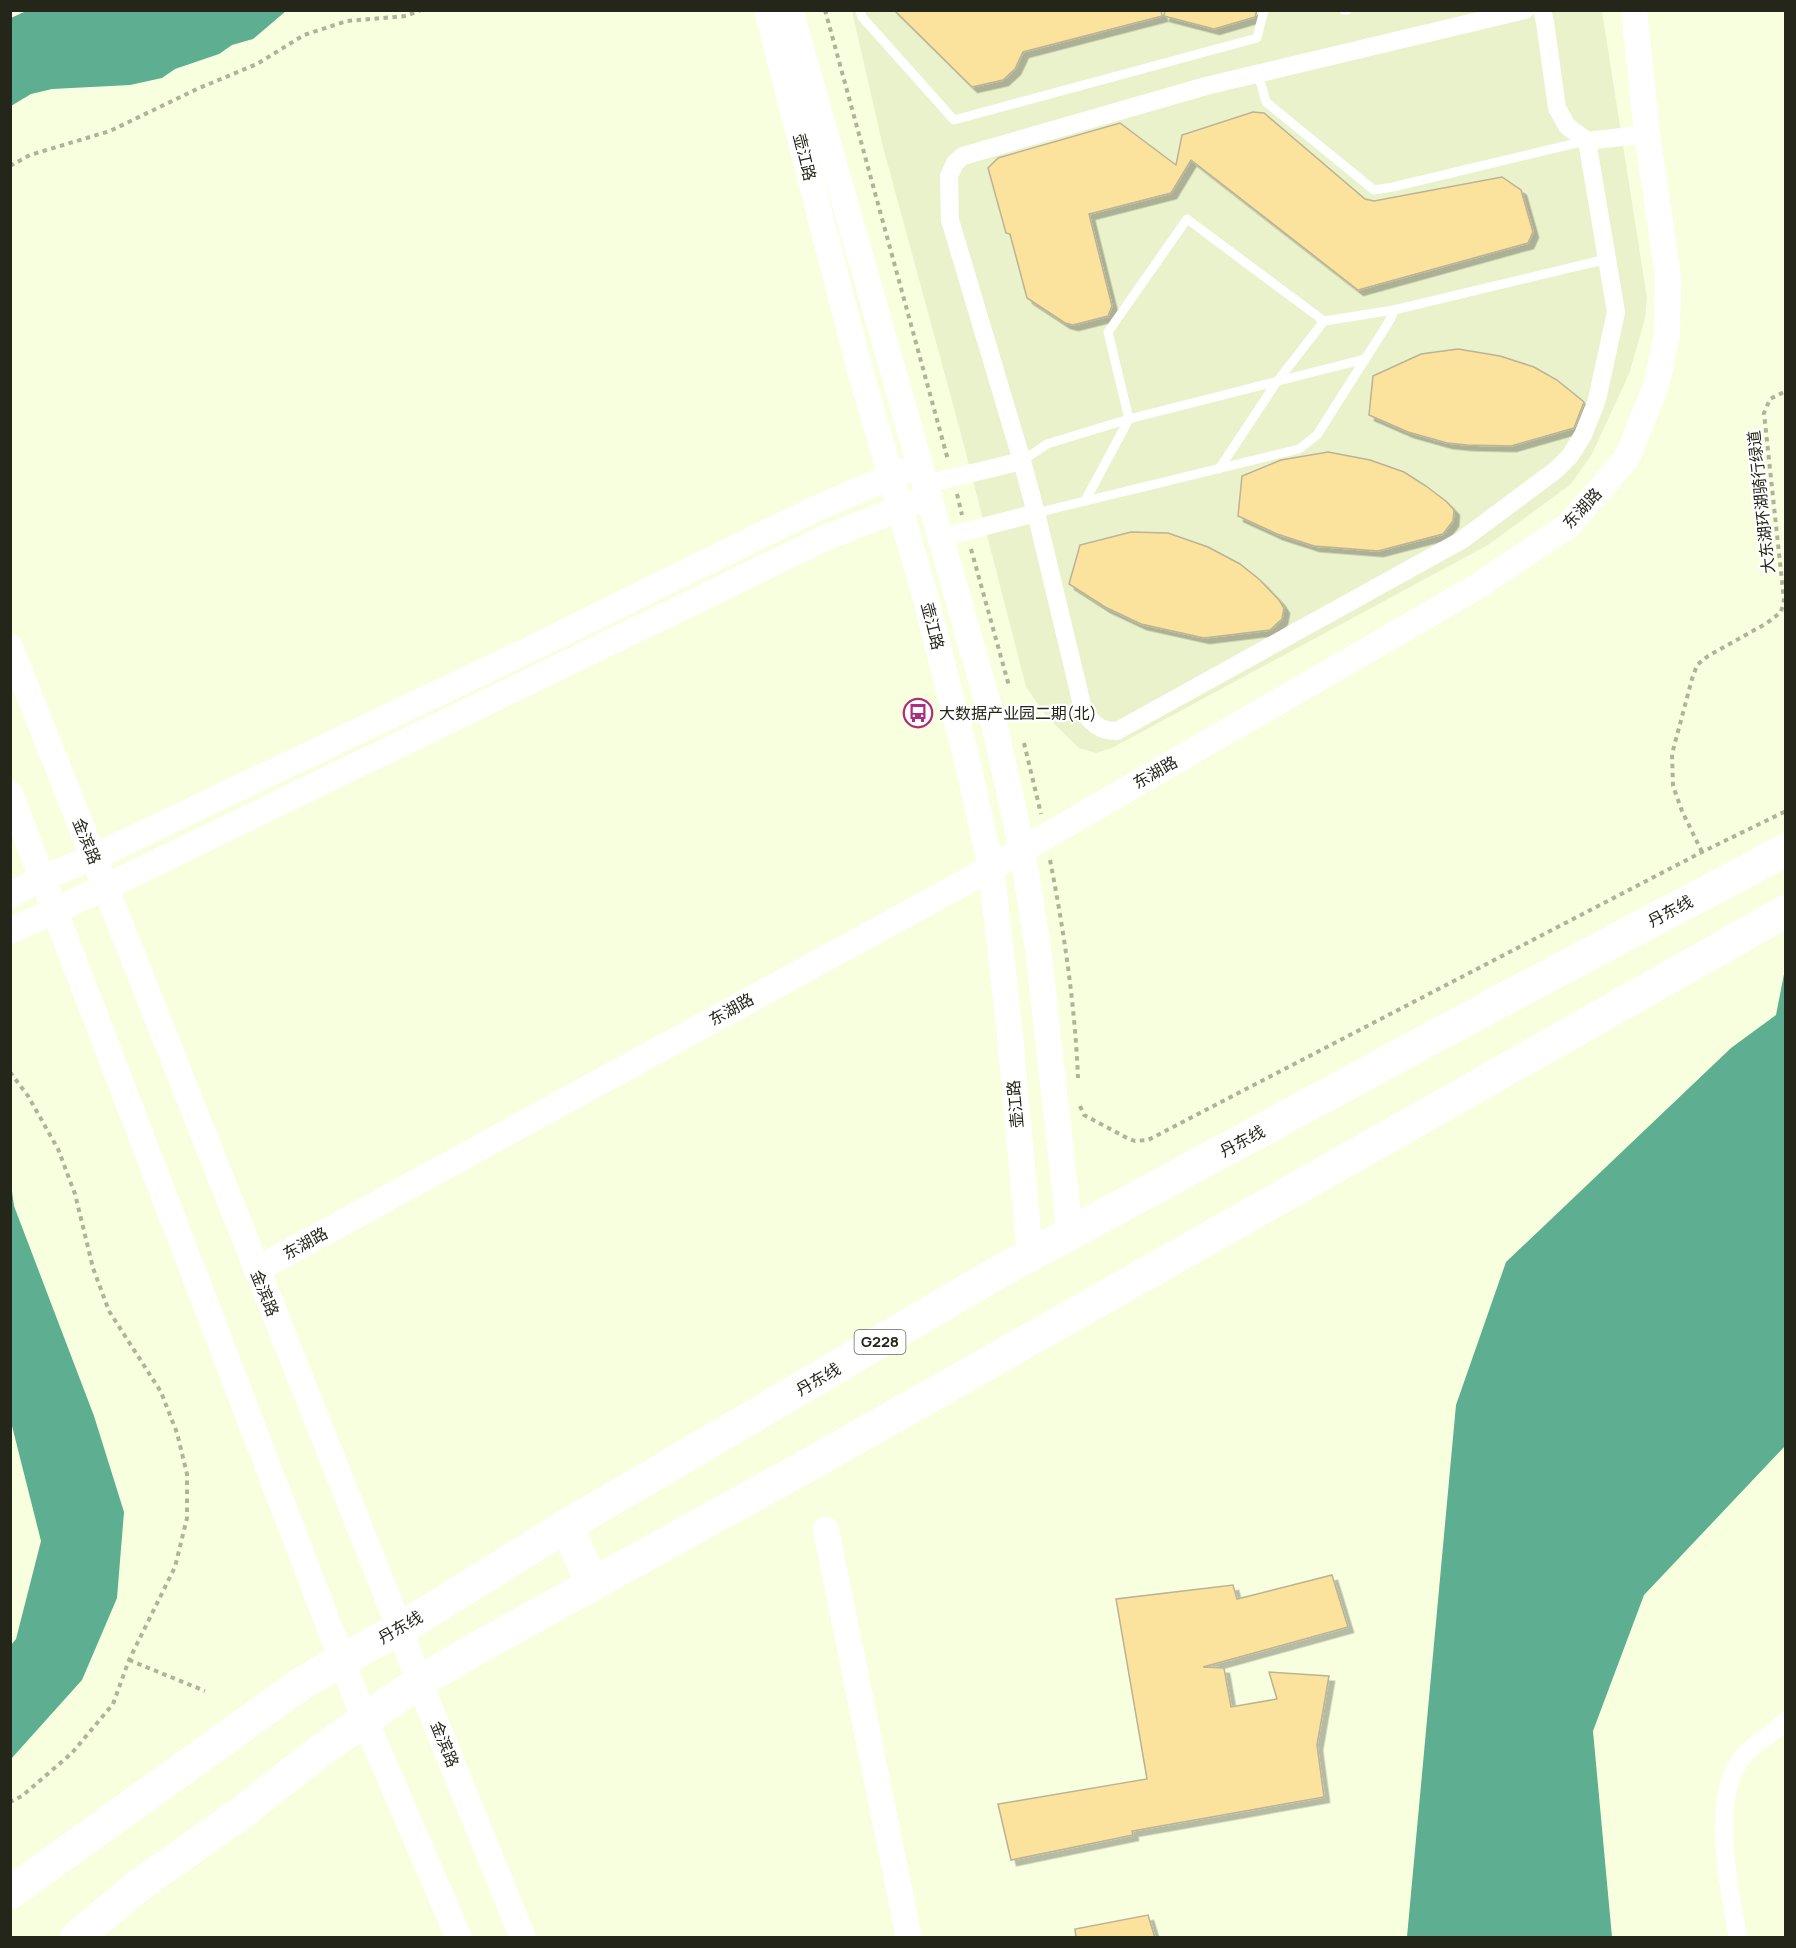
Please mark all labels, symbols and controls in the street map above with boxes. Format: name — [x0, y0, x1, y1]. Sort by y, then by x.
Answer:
street label: 壶江路 — [789, 131, 821, 183]
street label: 大东湖环湖骑行绿道 — [1743, 429, 1779, 575]
street label: 东湖路 — [1558, 483, 1606, 533]
street label: 壶江路 — [917, 600, 949, 652]
bus stop icon: 大数据产业园二期(北) — [902, 697, 934, 729]
place label: 大数据产业园二期(北) — [939, 702, 1097, 724]
street label: 东湖路 — [1129, 750, 1181, 794]
street label: 金滨路 — [68, 815, 106, 867]
street label: 丹东线 — [1644, 890, 1696, 932]
street label: 东湖路 — [705, 988, 757, 1030]
street label: 壶江路 — [1002, 1079, 1028, 1129]
street label: 丹东线 — [1216, 1120, 1268, 1162]
street label: 东湖路 — [279, 1222, 331, 1264]
street label: 金滨路 — [246, 1267, 284, 1319]
road number: G228 — [854, 1330, 906, 1354]
street label: 丹东线 — [792, 1357, 844, 1401]
street label: 丹东线 — [374, 1605, 426, 1649]
street label: 金滨路 — [426, 1718, 464, 1770]

